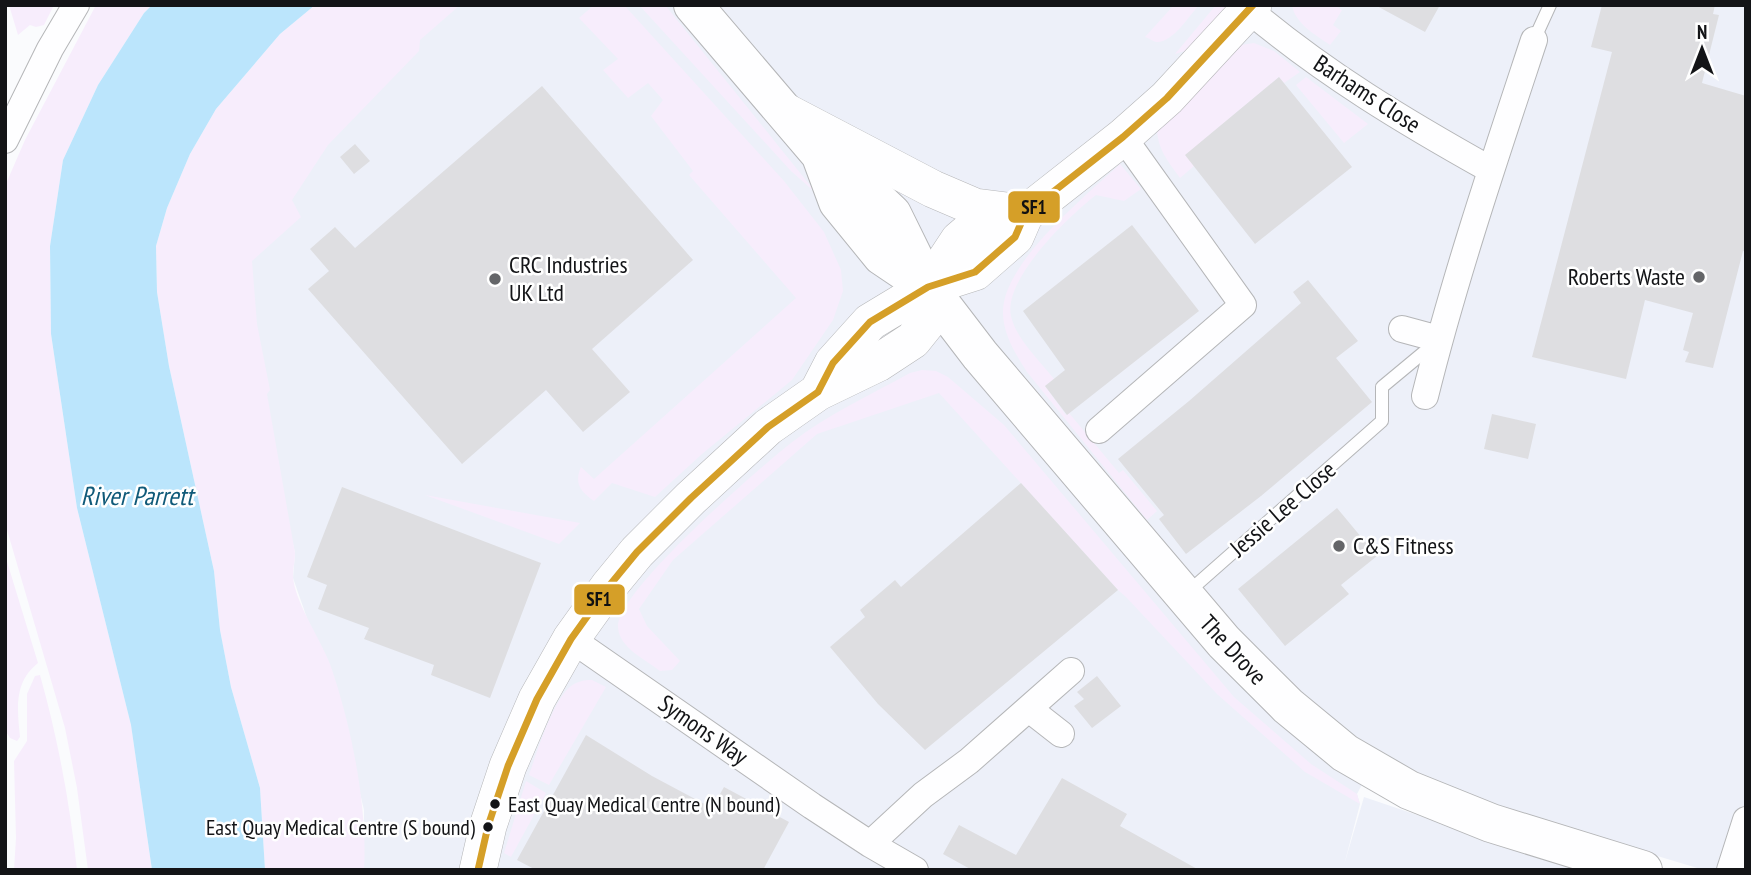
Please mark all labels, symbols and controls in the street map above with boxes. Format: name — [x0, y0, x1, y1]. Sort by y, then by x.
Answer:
north arrow — [1667, 14, 1737, 84]
text: N — [1697, 20, 1707, 44]
street label: Barhams Close — [1308, 48, 1427, 140]
line badge: SF1 — [1007, 190, 1061, 224]
text: SF1 — [1021, 195, 1047, 219]
place label: CRC Industries UK Ltd — [509, 249, 628, 308]
place label: Roberts Waste — [1568, 261, 1685, 292]
marker: Roberts Waste — [1691, 269, 1707, 285]
marker: CRC Industries UK Ltd — [487, 271, 503, 287]
street label: Jessie Lee Close — [1222, 454, 1342, 564]
water label: River Parrett — [81, 479, 196, 512]
place label: C&S Fitness — [1353, 530, 1454, 561]
marker: C&S Fitness — [1331, 538, 1347, 554]
line badge: SF1 — [573, 583, 626, 616]
text: SF1 — [586, 587, 612, 611]
street label: The Drove — [1193, 608, 1274, 691]
street label: Symons Way — [652, 687, 754, 772]
place label: East Quay Medical Centre (N bound) — [508, 790, 780, 818]
marker: East Quay Medical Centre (N bound) — [488, 797, 502, 811]
place label: East Quay Medical Centre (S bound) — [206, 813, 476, 841]
marker: East Quay Medical Centre (S bound) — [481, 820, 495, 834]

